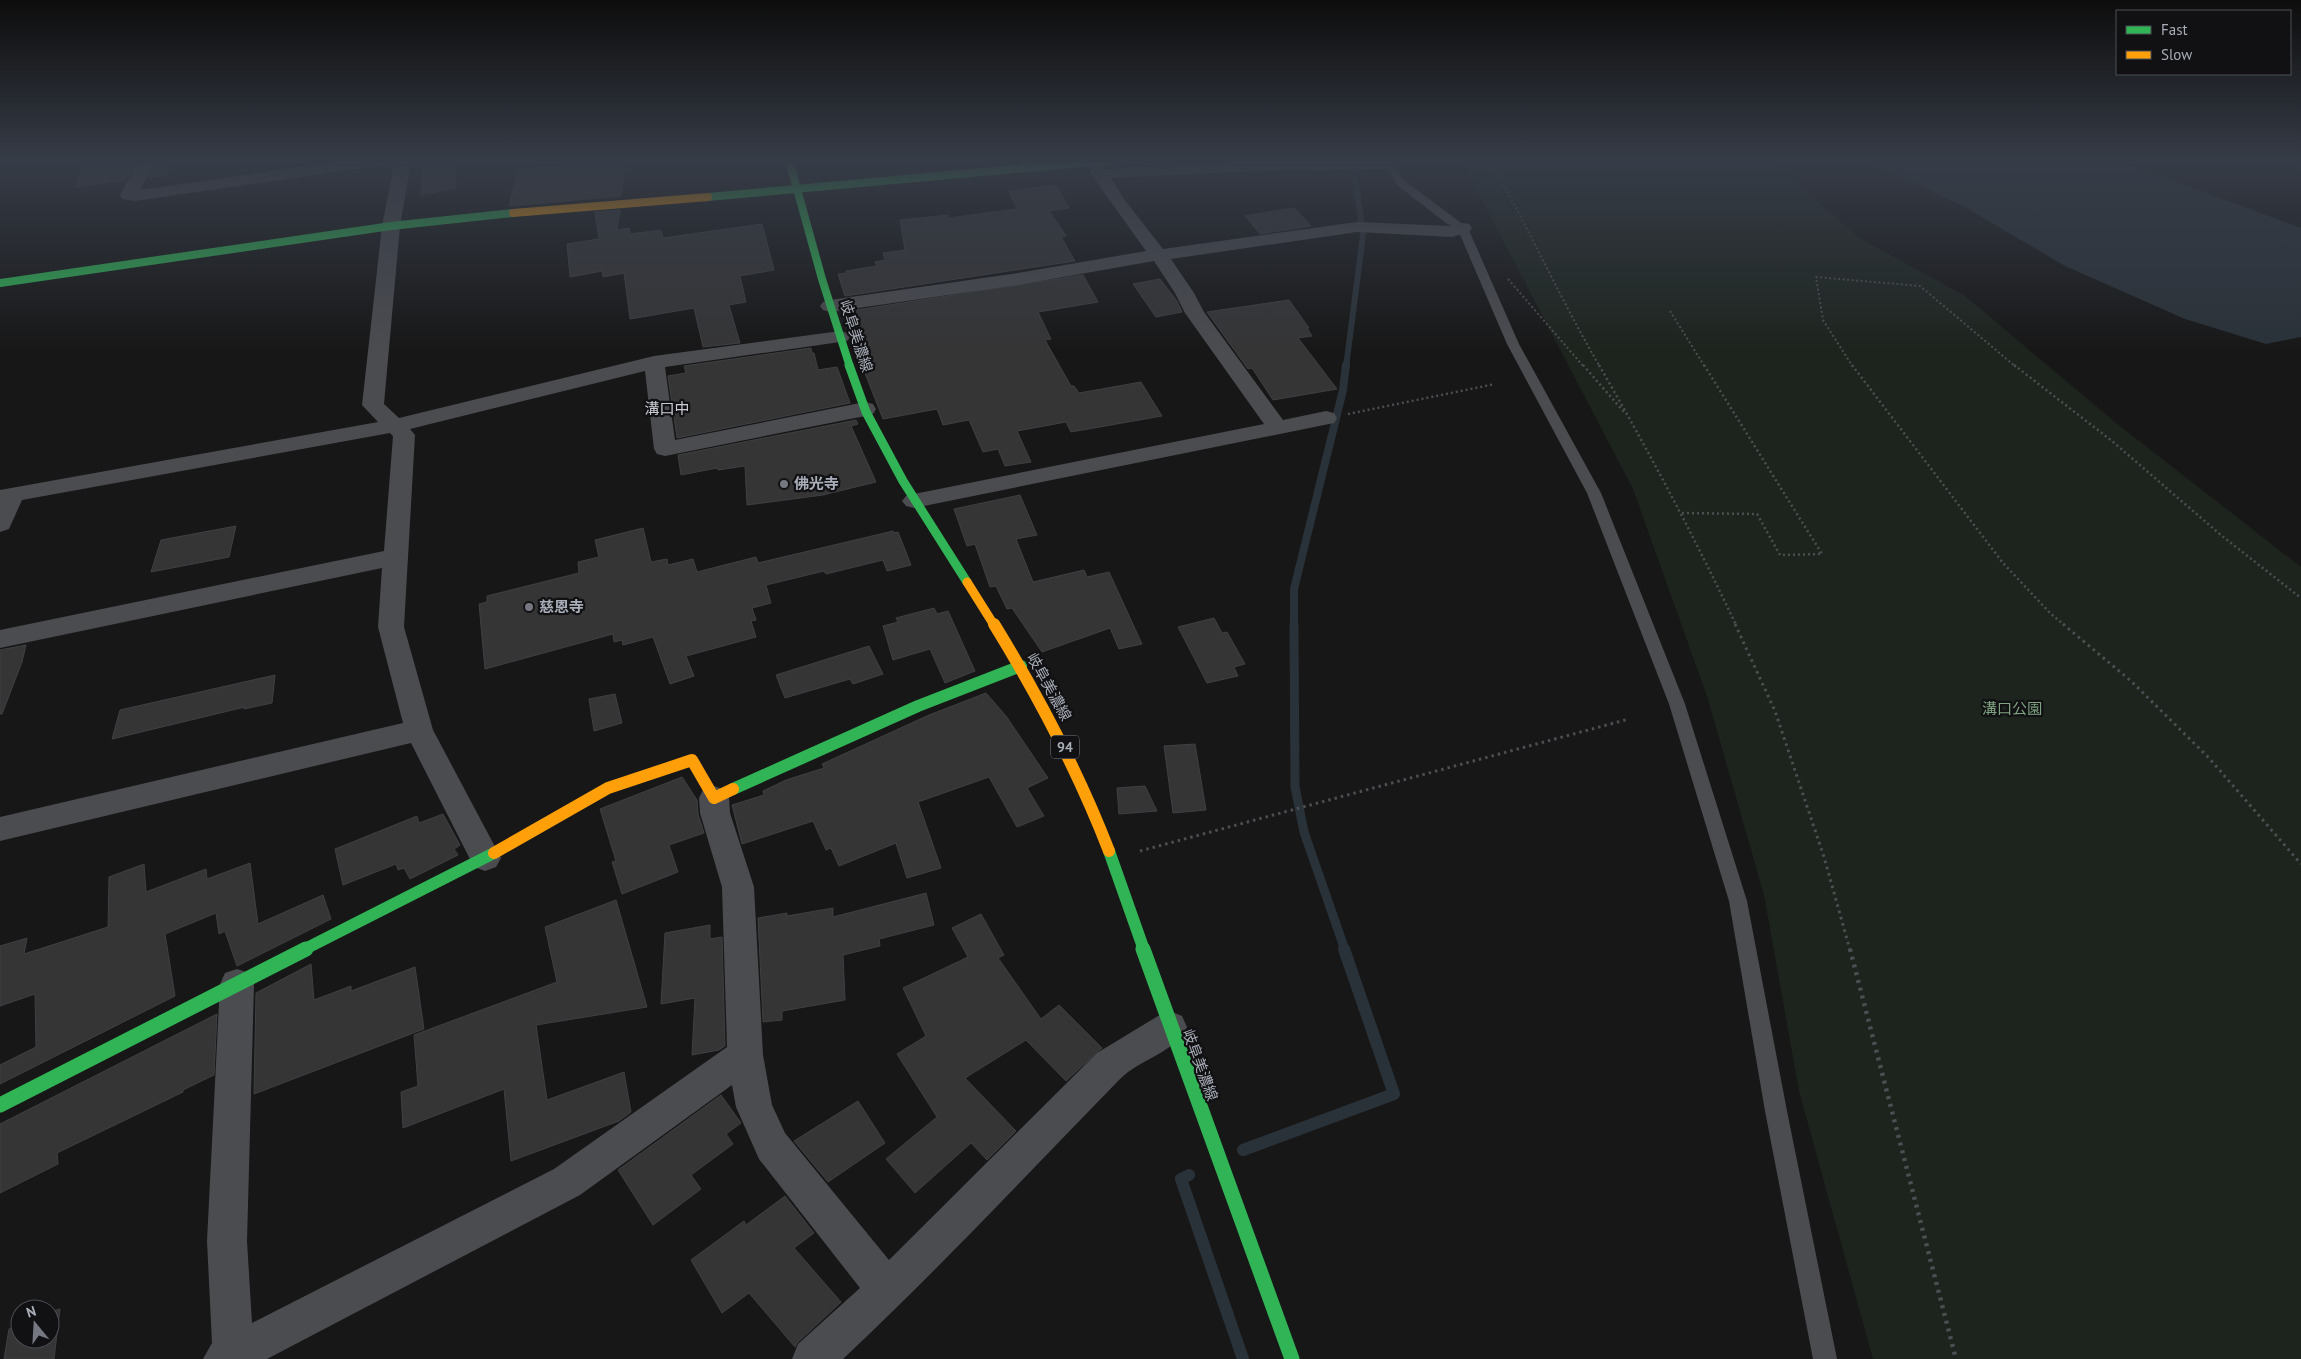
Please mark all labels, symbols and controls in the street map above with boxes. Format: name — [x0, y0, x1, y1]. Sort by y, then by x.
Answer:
legend — [2116, 10, 2291, 75]
text: Fast — [2161, 20, 2188, 39]
text: Slow — [2161, 45, 2192, 64]
street label: 岐阜美濃線 — [836, 297, 877, 374]
district label: 溝口中 — [644, 399, 690, 418]
place label: 佛光寺 — [794, 474, 839, 493]
marker: 佛光寺 — [778, 478, 790, 490]
place label: 慈恩寺 — [539, 597, 584, 616]
marker: 慈恩寺 — [523, 601, 535, 613]
street label: 岐阜美濃線 — [1023, 649, 1076, 724]
park label: 溝口公園 — [1982, 699, 2042, 718]
road number: 94 — [1051, 736, 1079, 759]
street label: 岐阜美濃線 — [1179, 1026, 1222, 1103]
north arrow — [10, 1299, 60, 1349]
text: N — [24, 1302, 38, 1322]

